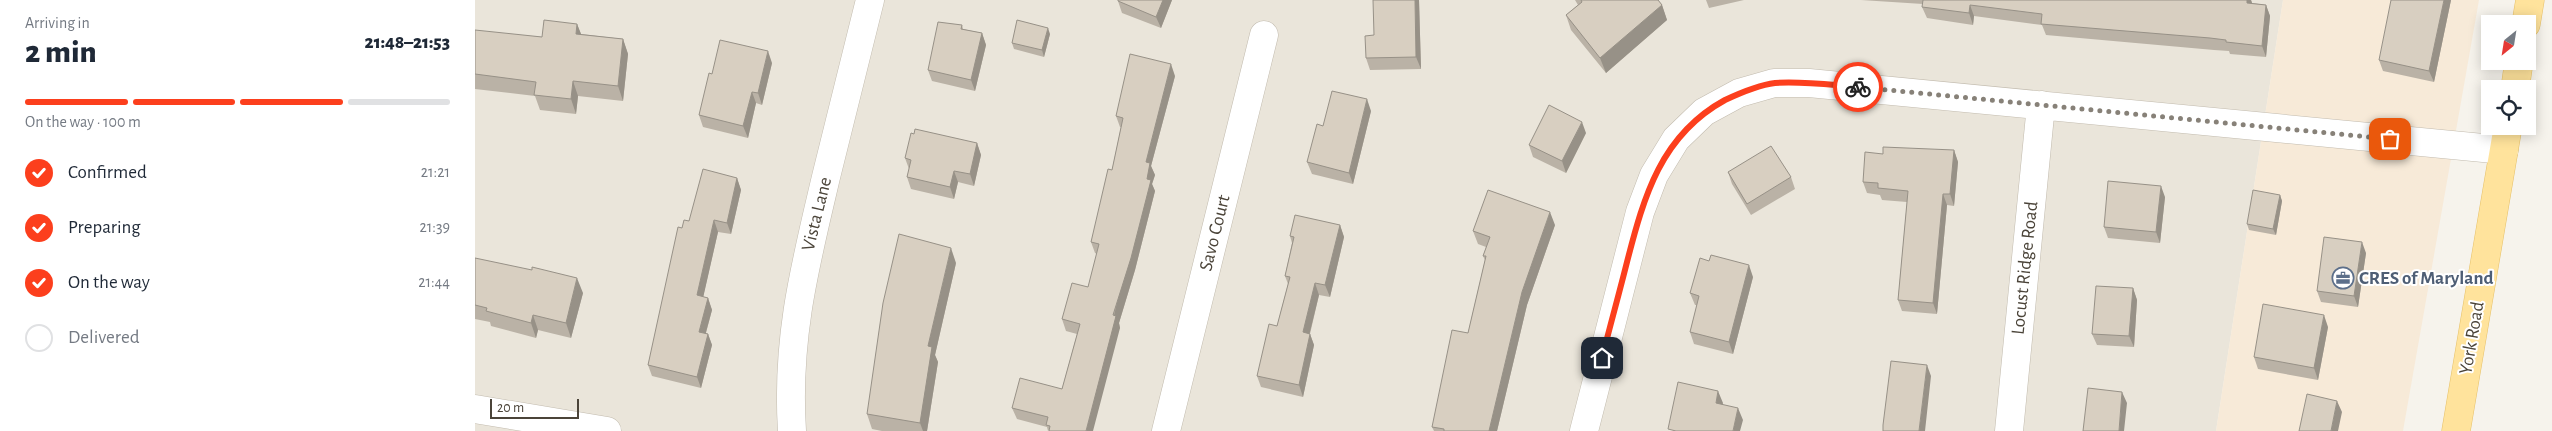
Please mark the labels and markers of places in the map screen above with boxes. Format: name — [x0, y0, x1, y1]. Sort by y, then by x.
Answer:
pin — [2369, 118, 2411, 160]
office icon: CRES of Maryland — [2331, 266, 2355, 290]
place label: CRES of Maryland — [2359, 269, 2493, 288]
pin — [1581, 337, 1623, 379]

